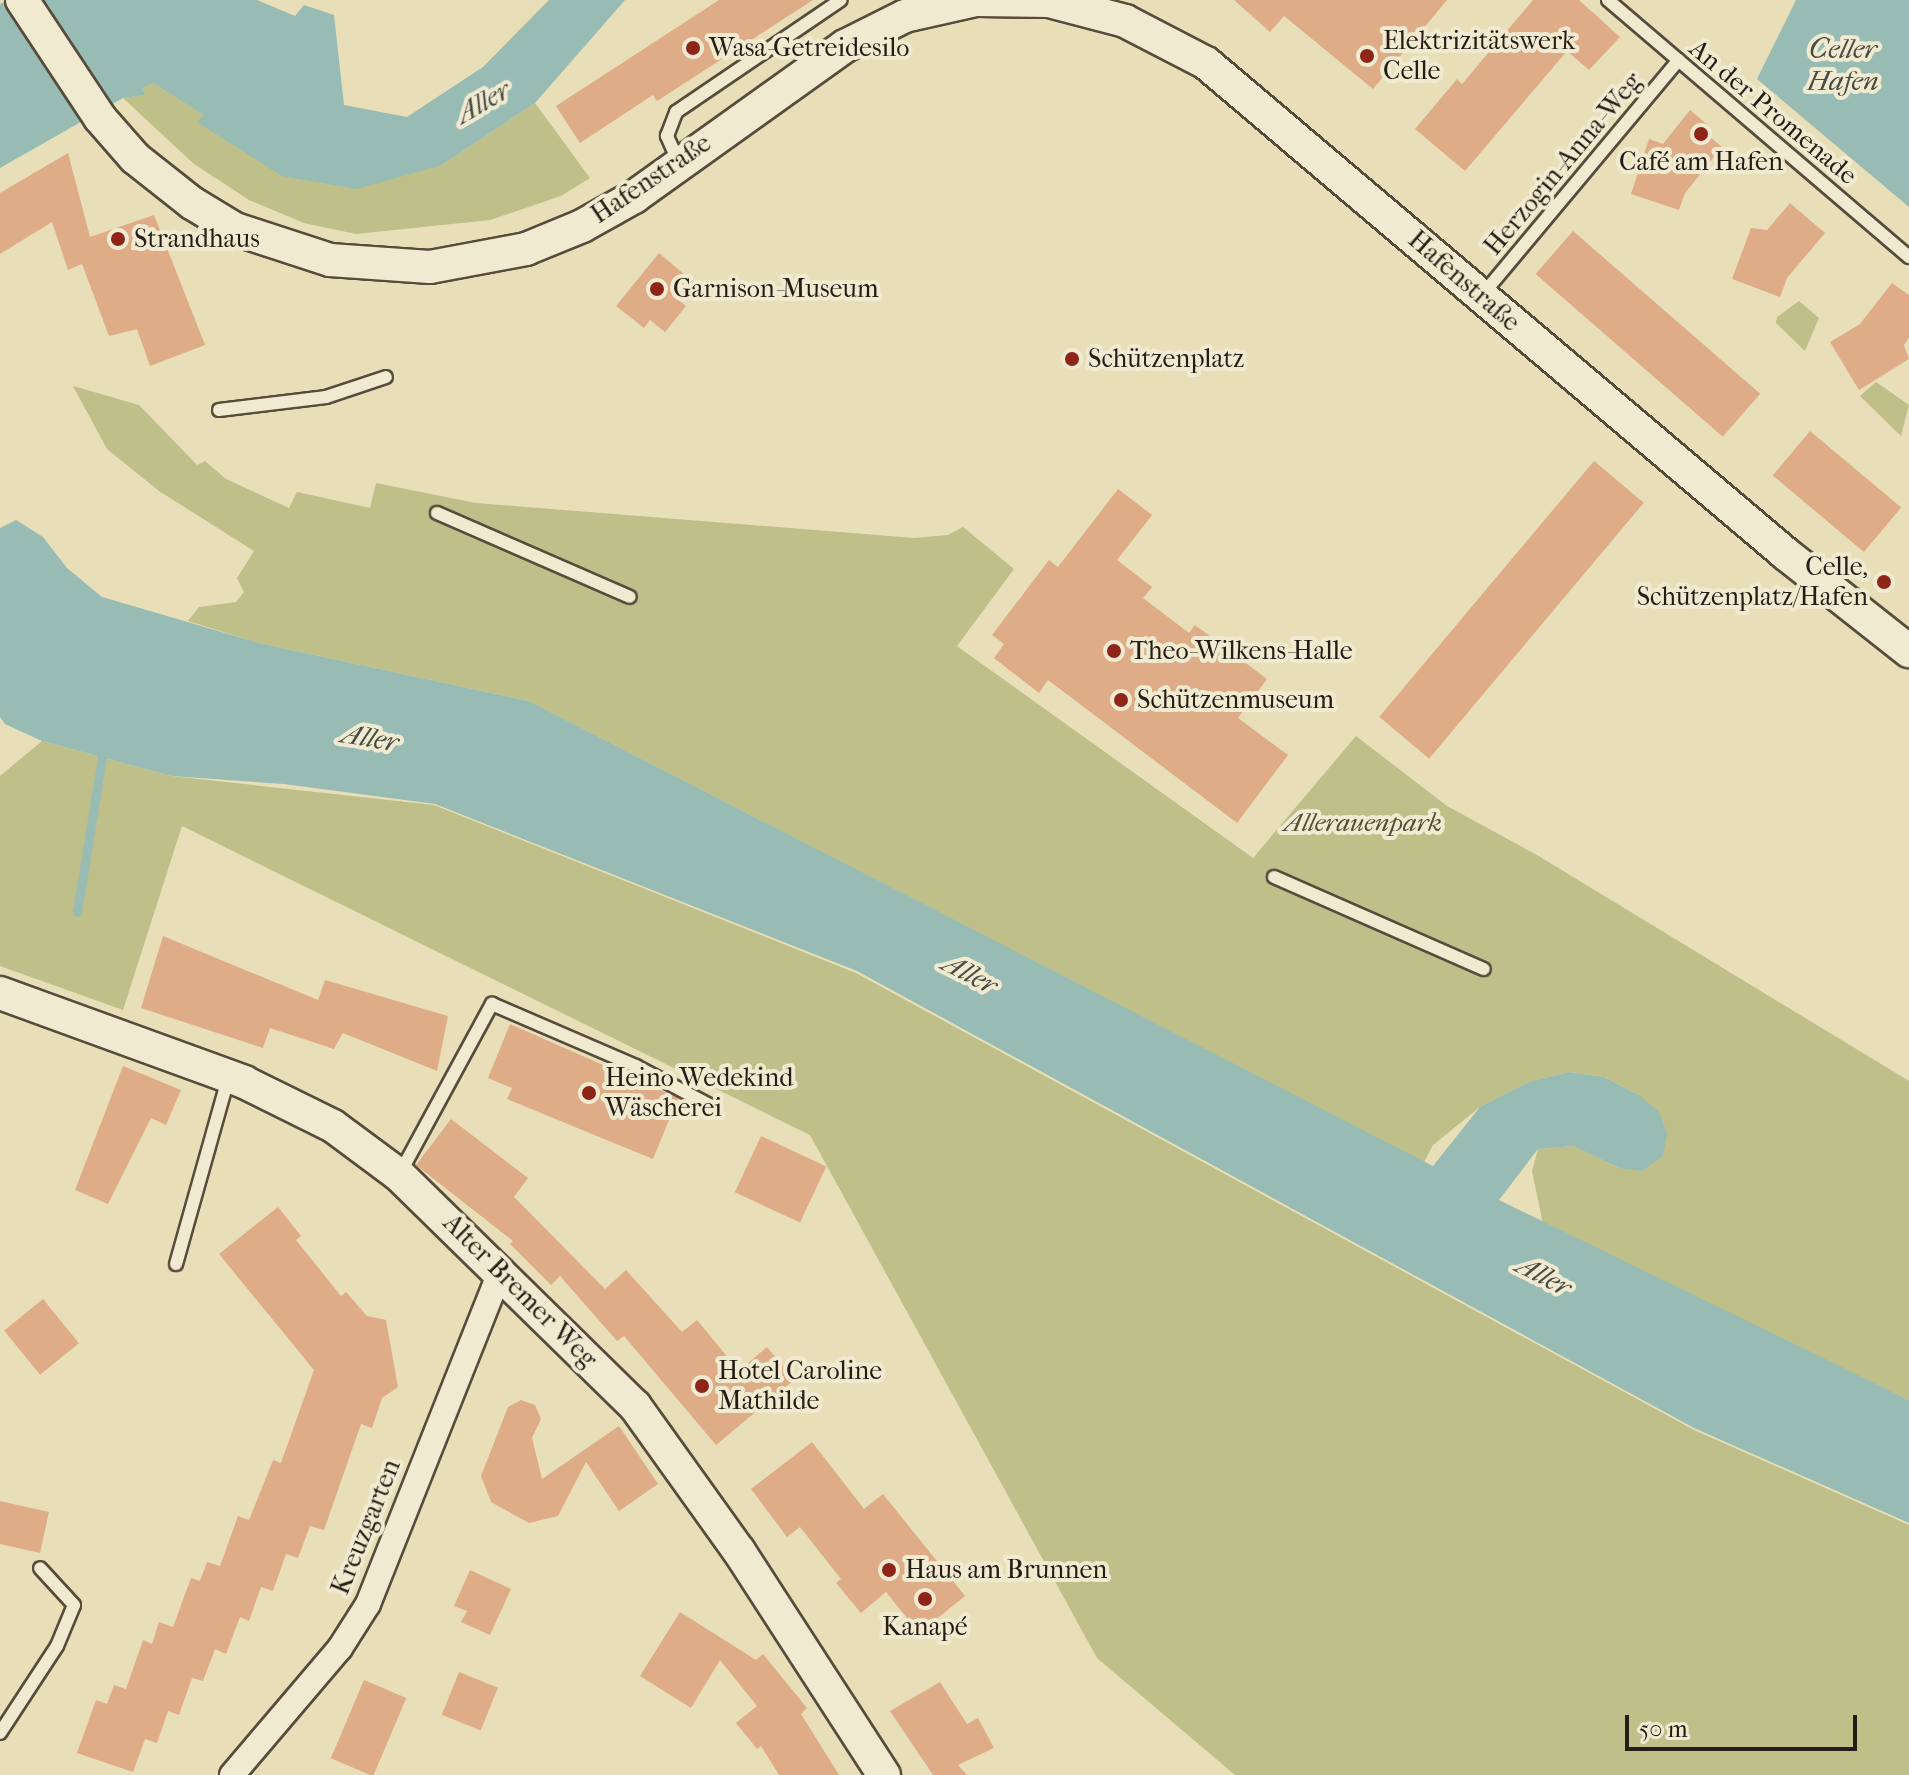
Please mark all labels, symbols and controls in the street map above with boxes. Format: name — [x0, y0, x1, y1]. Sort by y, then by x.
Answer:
place label: Elektrizitätswerk Celle — [1383, 25, 1575, 86]
place label: Wasa-Getreidesilo — [709, 32, 909, 64]
water label: Celler Hafen — [1807, 32, 1879, 98]
street label: An der Promenade — [1683, 33, 1863, 191]
marker: Wasa-Getreidesilo — [684, 39, 702, 57]
marker: Elektrizitätswerk Celle — [1358, 47, 1376, 65]
street label: Herzogin-Anna-Weg — [1478, 66, 1648, 262]
water label: Aller — [450, 73, 516, 131]
marker: Café am Hafen — [1692, 125, 1710, 143]
street label: Hafenstraße — [585, 128, 717, 230]
place label: Café am Hafen — [1619, 146, 1783, 178]
place label: Strandhaus — [134, 223, 260, 255]
street label: Hafenstraße — [1402, 224, 1526, 338]
marker: Strandhaus — [109, 230, 127, 248]
place label: Garnison-Museum — [673, 273, 879, 305]
marker: Garnison-Museum — [648, 280, 666, 298]
place label: Schützenplatz — [1088, 343, 1244, 375]
marker: Schützenplatz — [1063, 350, 1081, 368]
place label: Celle, Schützenplatz/Hafen — [1637, 551, 1868, 612]
marker: Celle, Schützenplatz/Hafen — [1875, 573, 1893, 591]
place label: Theo-Wilkens-Halle — [1130, 635, 1353, 667]
marker: Theo-Wilkens-Halle — [1105, 642, 1123, 660]
place label: Schützenmuseum — [1137, 684, 1334, 716]
marker: Schützenmuseum — [1112, 691, 1130, 709]
water label: Aller — [339, 717, 401, 759]
park label: Allerauenpark — [1284, 807, 1442, 839]
water label: Aller — [937, 946, 1003, 1002]
place label: Heino Wedekind Wäscherei — [605, 1062, 793, 1124]
marker: Heino Wedekind Wäscherei — [580, 1084, 598, 1102]
street label: Alter Bremer Weg — [437, 1208, 603, 1374]
water label: Aller — [1511, 1248, 1577, 1304]
place label: Hotel Caroline Mathilde — [718, 1355, 882, 1416]
marker: Hotel Caroline Mathilde — [693, 1377, 711, 1395]
street label: Kreuzgarten — [325, 1455, 407, 1599]
place label: Haus am Brunnen — [905, 1554, 1107, 1586]
marker: Haus am Brunnen — [880, 1561, 898, 1579]
marker: Kanapé — [916, 1590, 934, 1608]
place label: Kanapé — [882, 1611, 968, 1643]
scale bar — [1629, 1699, 1861, 1749]
text: 50 m — [1639, 1715, 1688, 1743]

